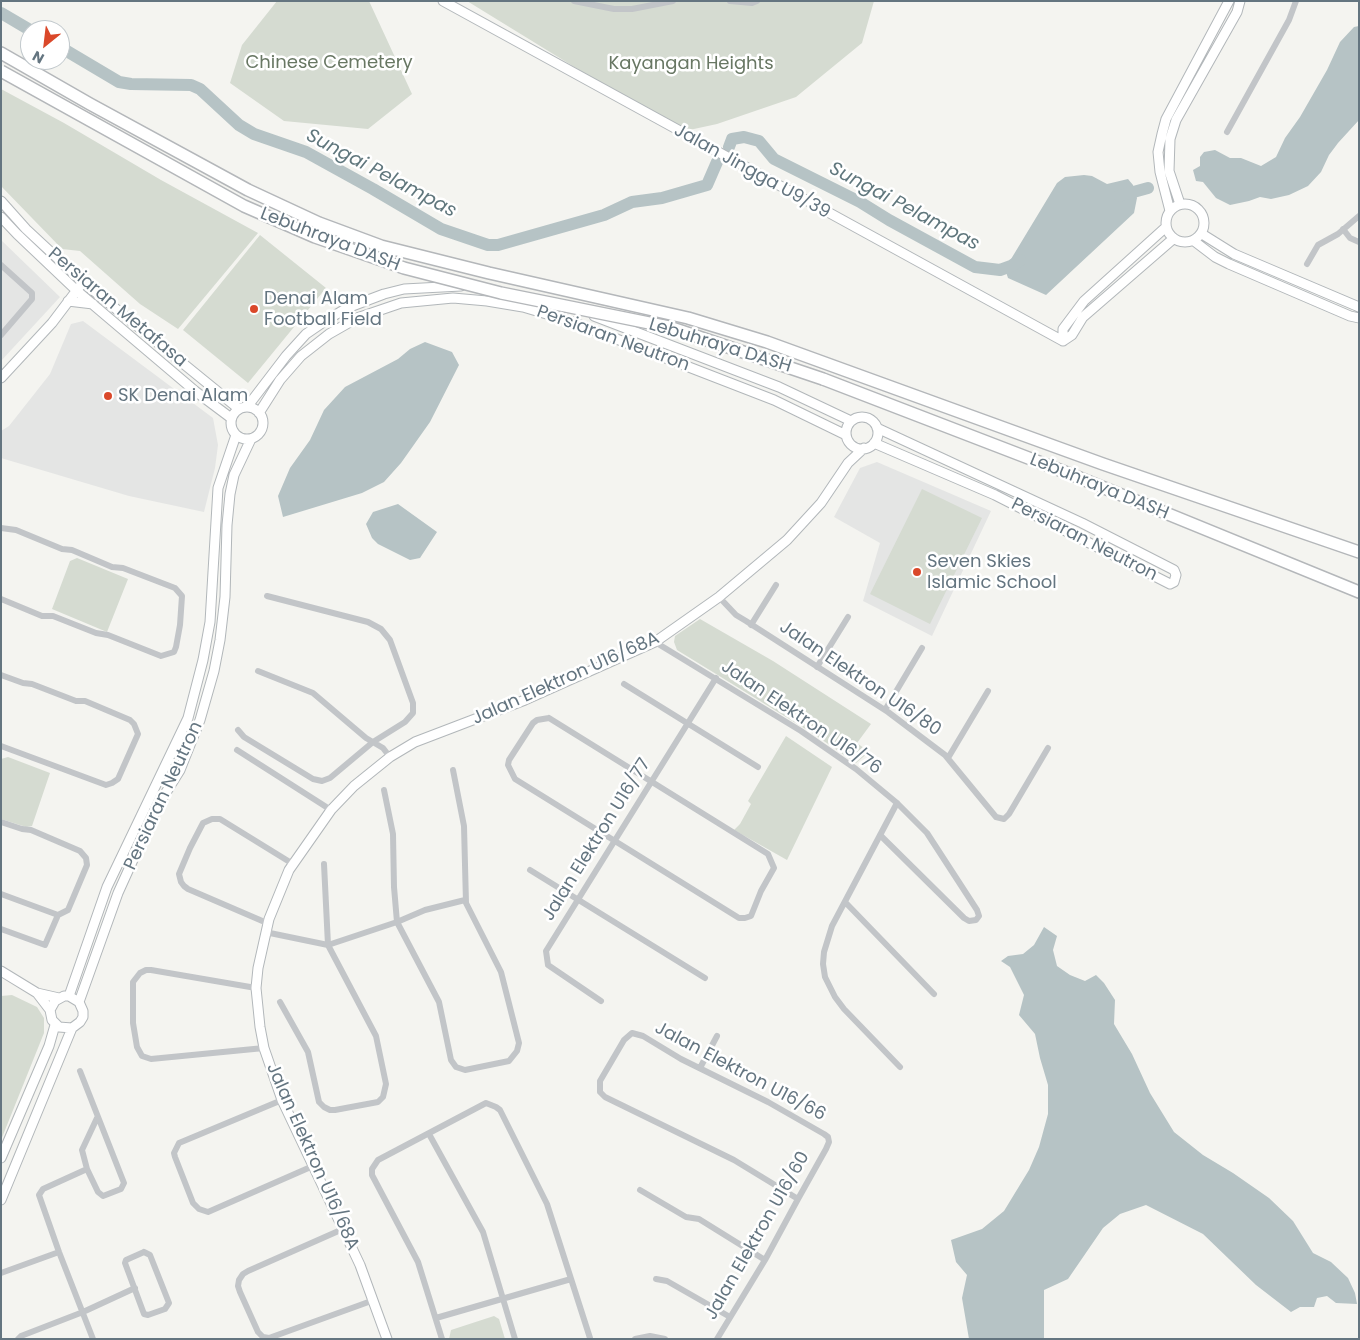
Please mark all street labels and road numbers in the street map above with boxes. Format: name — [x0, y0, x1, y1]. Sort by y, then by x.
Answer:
street label: Jalan Jingga U9/39 — [670, 120, 834, 224]
street label: Lebuhraya DASH — [257, 203, 403, 277]
street label: Persiaran Metafasa — [43, 244, 191, 372]
street label: Persiaran Neutron — [534, 301, 692, 377]
street label: Lebuhraya DASH — [646, 314, 794, 378]
street label: Lebuhraya DASH — [1026, 449, 1172, 525]
street label: Persiaran Neutron — [1007, 494, 1161, 586]
street label: Jalan Elektron U16/80 — [775, 617, 945, 741]
street label: Jalan Elektron U16/68A — [469, 628, 663, 730]
street label: Jalan Elektron U16/76 — [717, 656, 885, 780]
street label: Persiaran Neutron — [120, 718, 208, 874]
street label: Jalan Elektron U16/77 — [538, 755, 656, 925]
street label: Jalan Elektron U16/66 — [651, 1018, 829, 1126]
street label: Jalan Elektron U16/68A — [261, 1060, 363, 1254]
street label: Jalan Elektron U16/60 — [701, 1148, 815, 1324]

